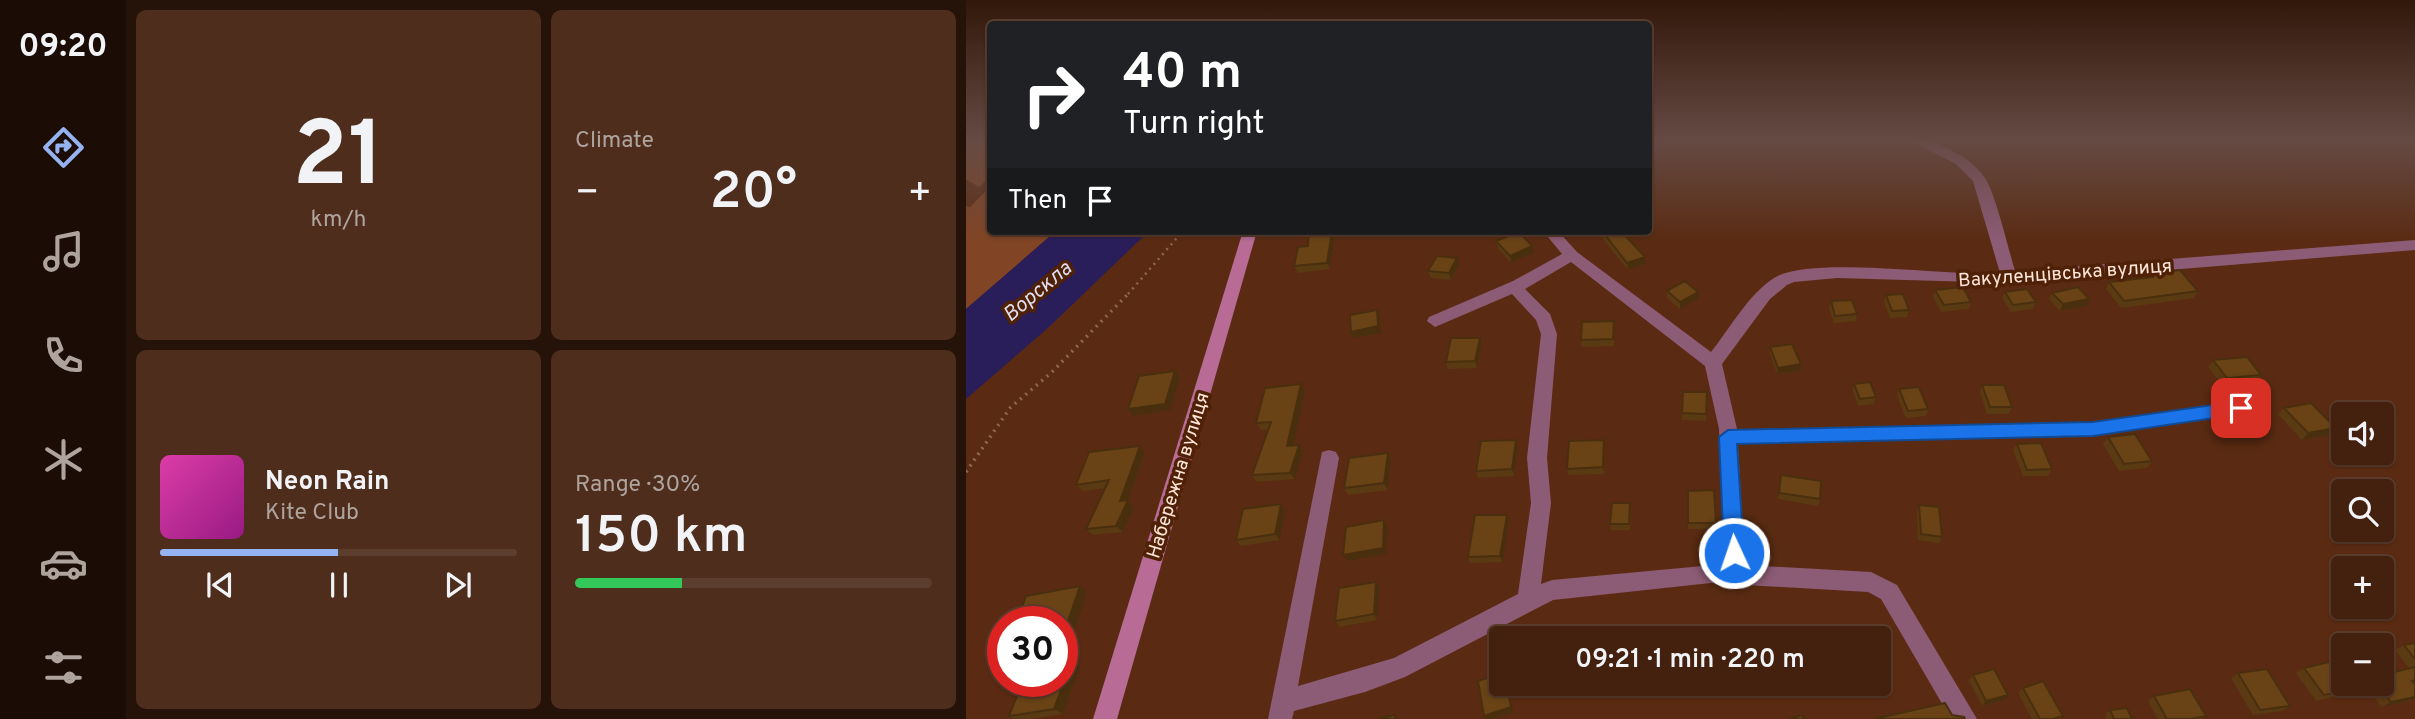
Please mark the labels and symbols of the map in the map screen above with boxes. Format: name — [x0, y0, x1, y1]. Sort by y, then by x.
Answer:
street label: Вакуленцівська вулиця — [1957, 255, 2173, 293]
water label: Ворскла — [998, 256, 1078, 329]
pin — [2211, 378, 2271, 438]
street label: Набережна вулиця — [1142, 390, 1216, 562]
position arrow — [1697, 516, 1771, 590]
speed limit sign: 30 — [987, 606, 1078, 697]

